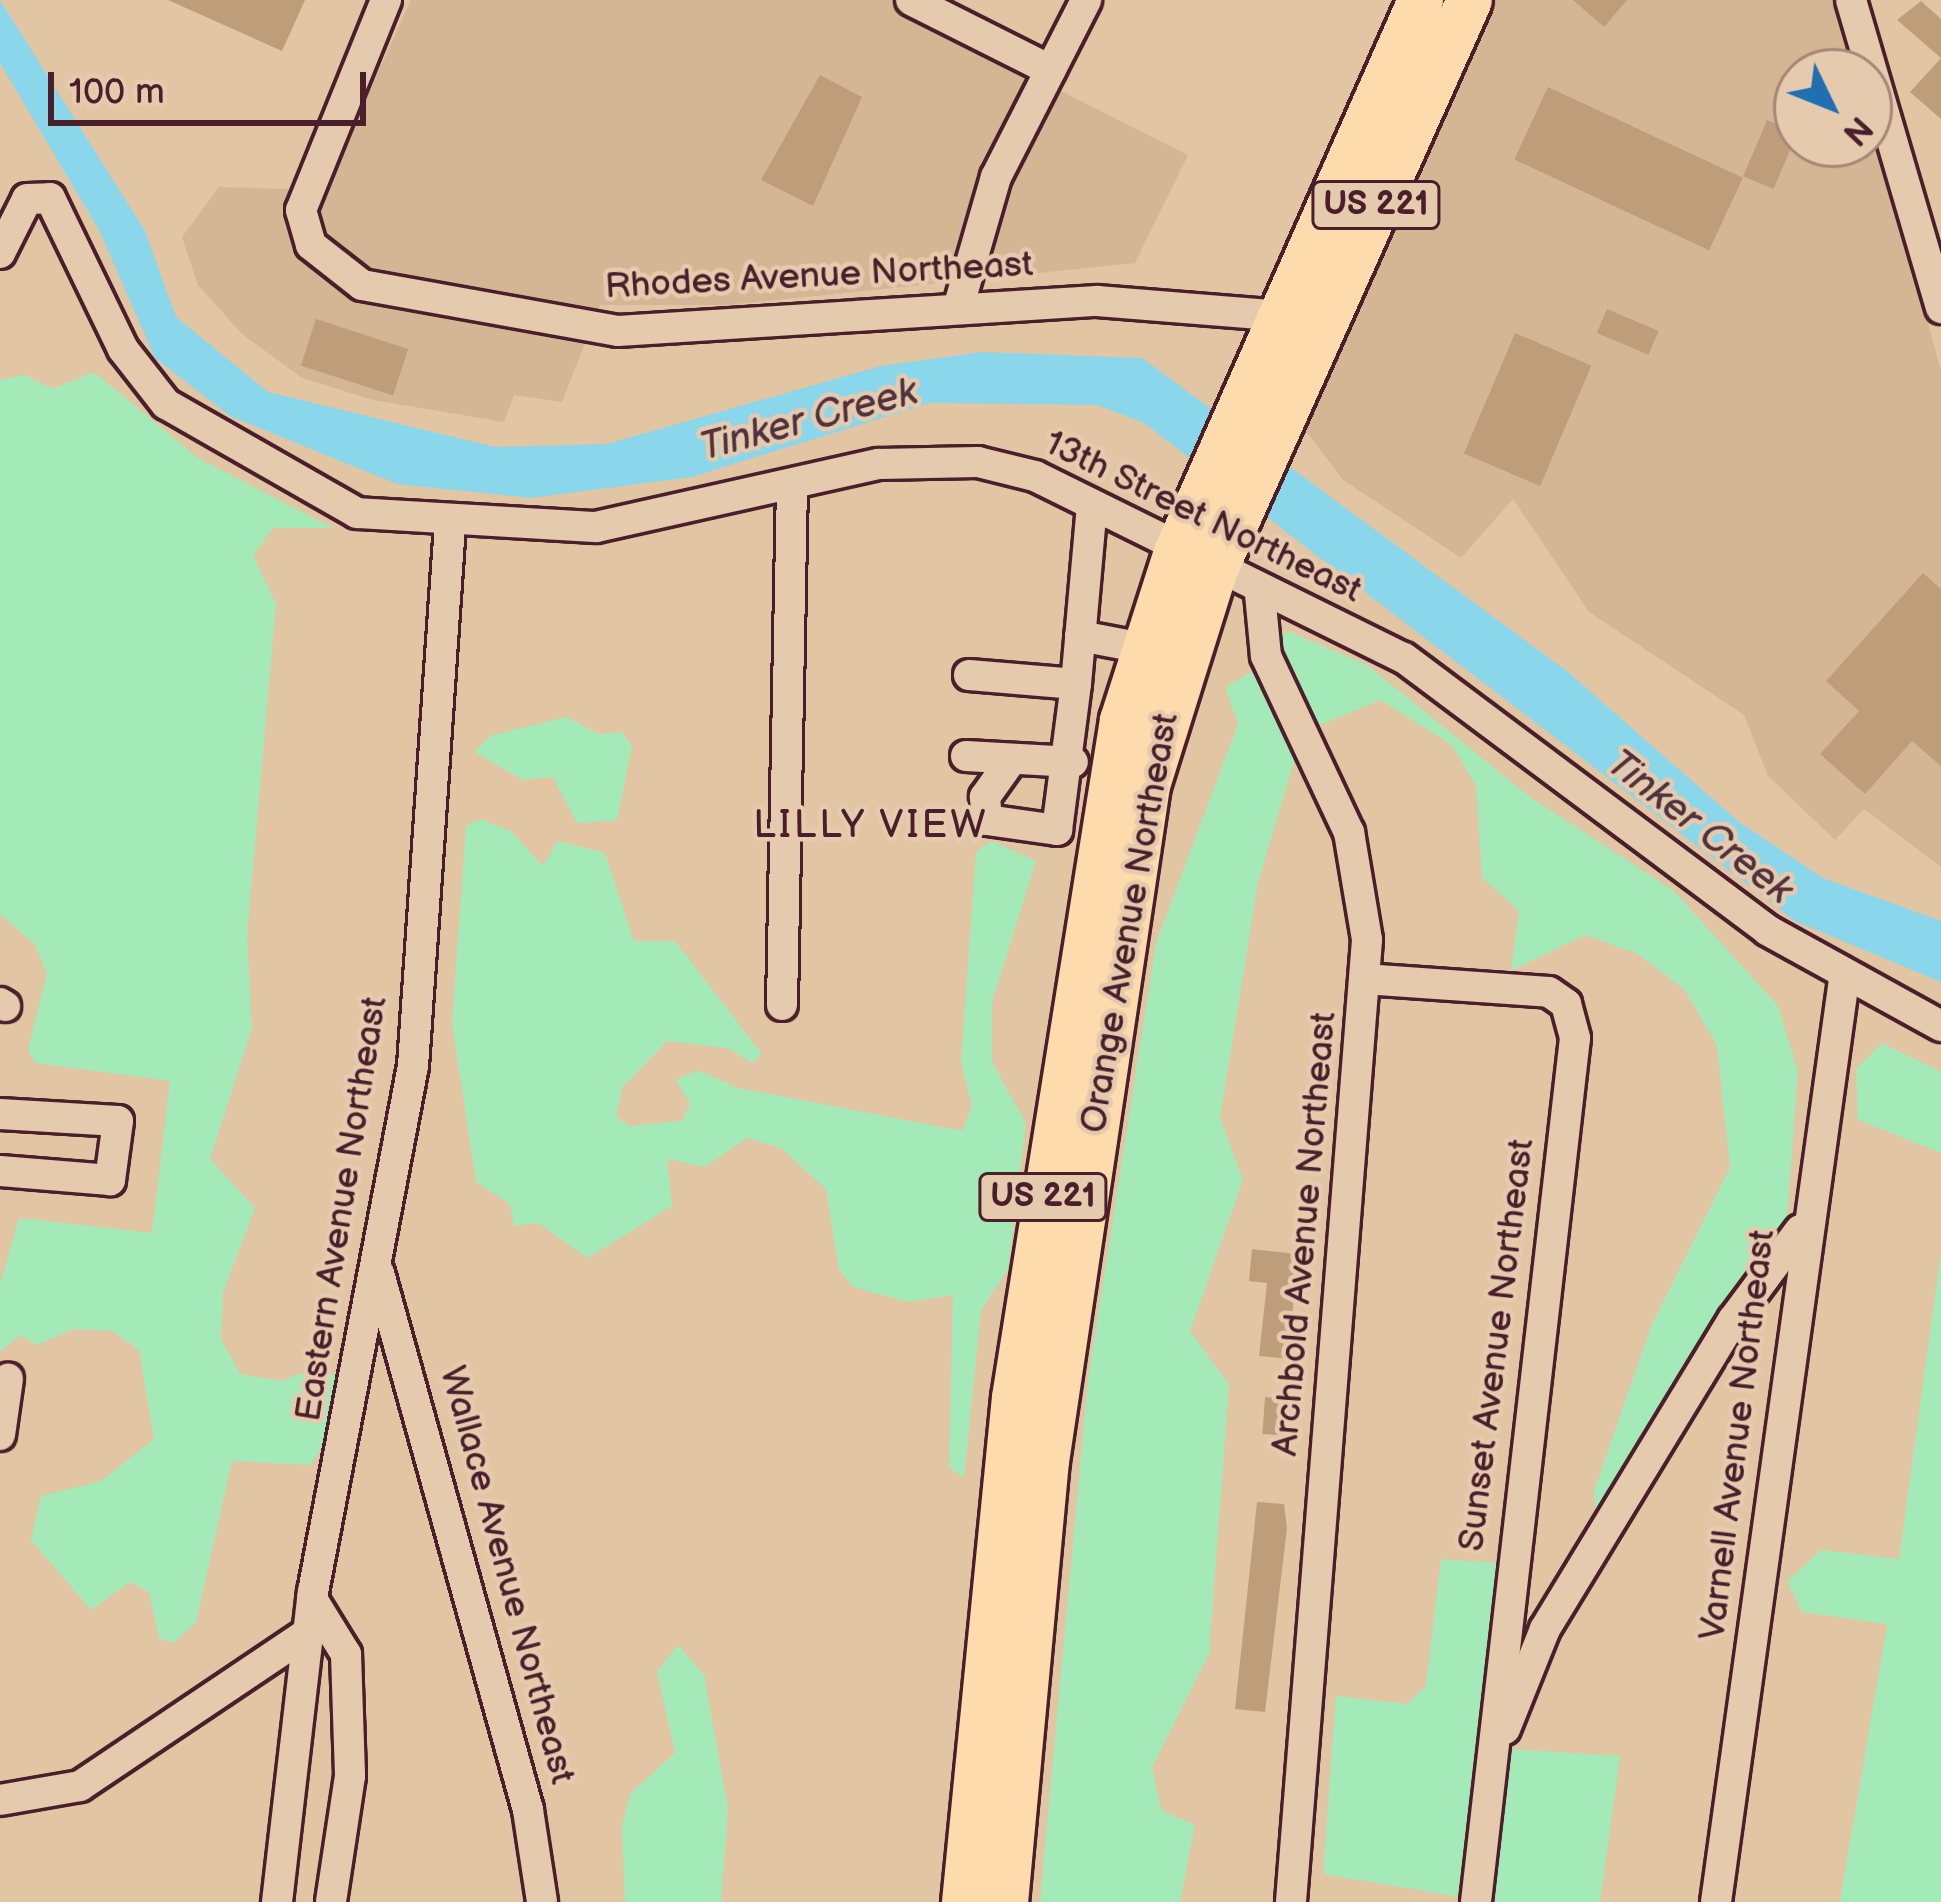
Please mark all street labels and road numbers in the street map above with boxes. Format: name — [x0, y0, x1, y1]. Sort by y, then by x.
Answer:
road number: US 221 — [1310, 178, 1442, 232]
street label: Rhodes Avenue Northeast — [604, 243, 1034, 309]
street label: 13th Street Northeast — [1037, 421, 1369, 613]
street label: Orange Avenue Northeast — [1072, 710, 1188, 1136]
street label: Eastern Avenue Northeast — [287, 994, 397, 1424]
street label: Archbold Avenue Northeast — [1264, 1010, 1346, 1458]
street label: Sunset Avenue Northeast — [1450, 1136, 1544, 1554]
road number: US 221 — [977, 1170, 1109, 1224]
street label: Varnell Avenue Northeast — [1691, 1227, 1785, 1643]
street label: Wallace Avenue Northeast — [430, 1361, 584, 1789]

